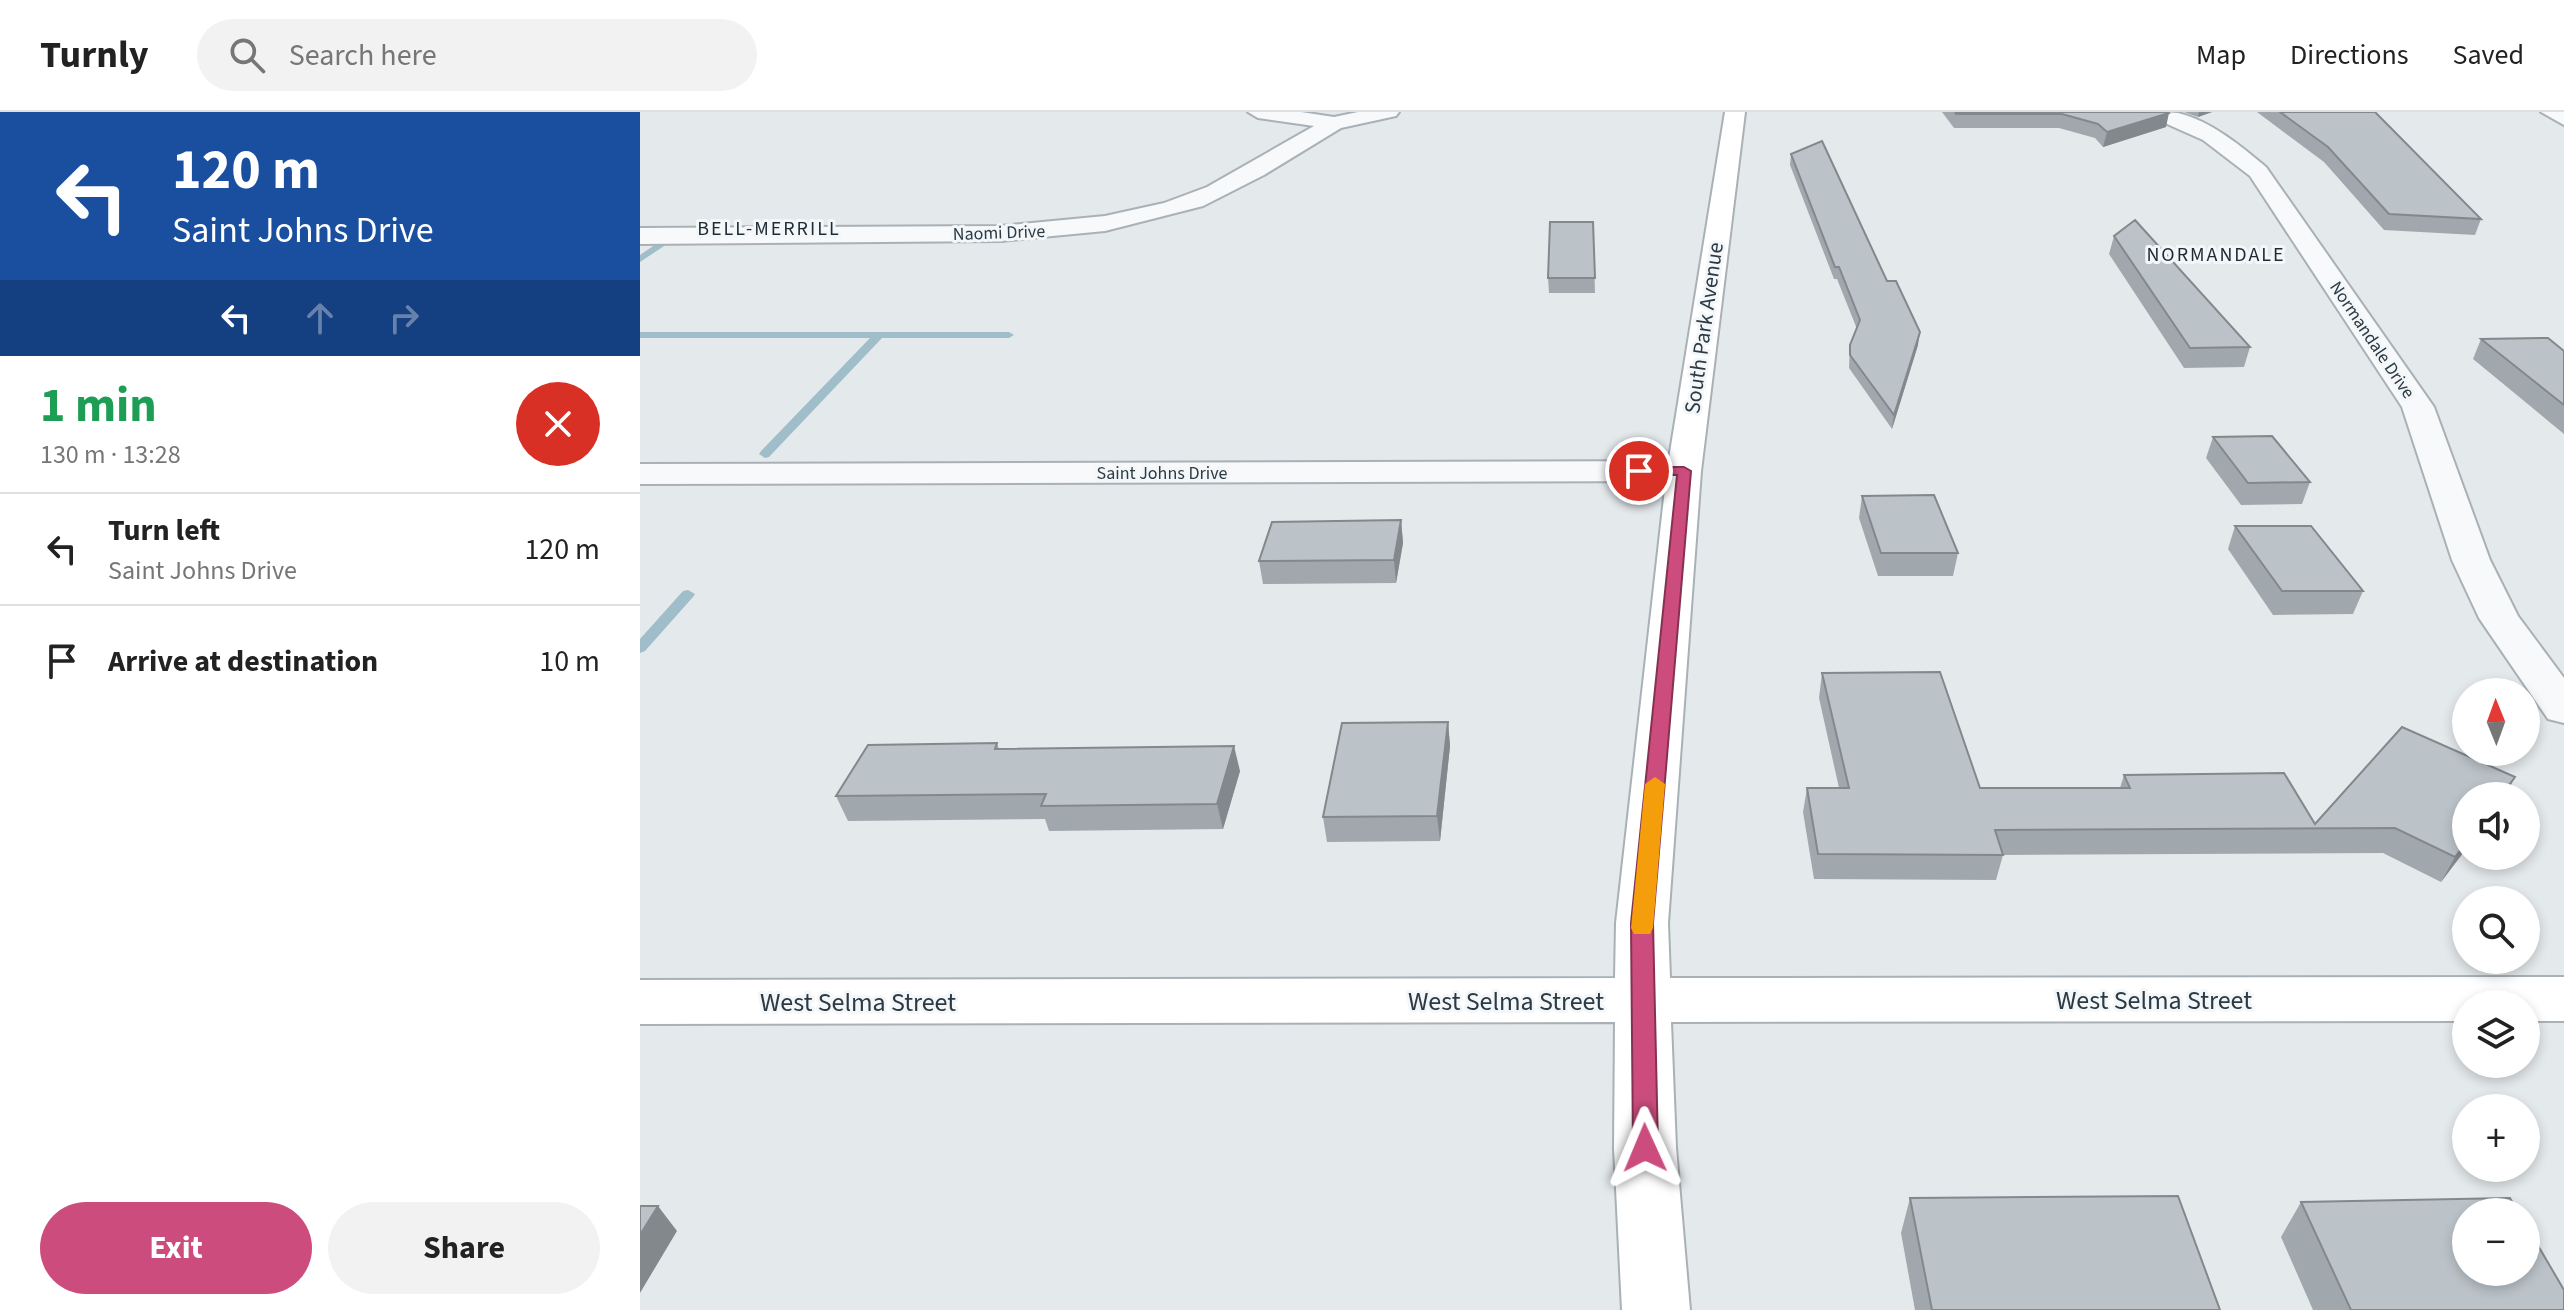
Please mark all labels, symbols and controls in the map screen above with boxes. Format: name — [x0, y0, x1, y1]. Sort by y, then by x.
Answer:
search box — [197, 19, 757, 91]
text: Turnly — [40, 28, 149, 82]
icon: search — [225, 33, 269, 77]
text: Search here — [289, 34, 437, 77]
text: Map — [2196, 35, 2246, 75]
text: Directions — [2290, 35, 2409, 75]
text: Saved — [2453, 35, 2524, 75]
text: 120 m — [172, 131, 320, 210]
icon: left — [40, 144, 144, 248]
text: Saint Johns Drive — [172, 205, 434, 256]
district label: BELL-MERRILL — [697, 215, 841, 243]
street label: Naomi Drive — [952, 219, 1046, 247]
street label: South Park Avenue — [1676, 240, 1732, 416]
district label: NORMANDALE — [2146, 241, 2286, 269]
street label: Normandale Drive — [2323, 276, 2421, 404]
icon: left — [214, 296, 258, 340]
icon: ahead — [298, 296, 342, 340]
icon: right — [382, 296, 426, 340]
text: 1 min — [40, 372, 157, 440]
button: close — [516, 382, 600, 466]
text: 130 m · 13:28 — [40, 436, 181, 473]
pin — [1605, 437, 1673, 505]
icon: arrive — [1617, 449, 1661, 493]
street label: Saint Johns Drive — [1097, 461, 1227, 486]
text: Turn left — [108, 509, 220, 552]
icon: left — [40, 527, 84, 571]
text: 120 m — [524, 528, 600, 571]
text: Saint Johns Drive — [108, 552, 297, 589]
icon: arrive — [40, 639, 84, 683]
text: Arrive at destination — [108, 640, 378, 683]
text: 10 m — [539, 640, 600, 683]
north arrow — [2452, 678, 2540, 766]
map controls — [2452, 678, 2540, 1286]
button: sound — [2452, 782, 2540, 870]
button: search — [2452, 886, 2540, 974]
street label: West Selma Street — [2056, 982, 2252, 1019]
street label: West Selma Street — [1408, 983, 1604, 1020]
street label: West Selma Street — [760, 984, 956, 1021]
button: layers — [2452, 990, 2540, 1078]
button: + — [2452, 1094, 2540, 1182]
position arrow — [1603, 1106, 1687, 1190]
button: − — [2452, 1198, 2540, 1286]
button: Exit — [40, 1202, 312, 1294]
button: Share — [328, 1202, 600, 1294]

